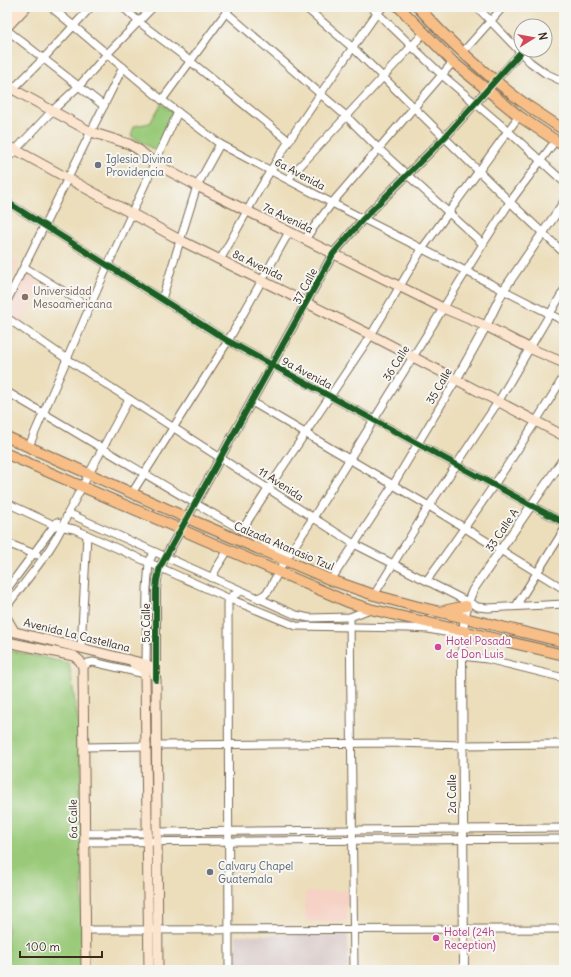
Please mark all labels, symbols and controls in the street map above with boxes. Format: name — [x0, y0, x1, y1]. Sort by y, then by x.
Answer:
north arrow — [513, 18, 553, 58]
text: N — [535, 31, 550, 41]
place label: Iglesia Divina Providencia — [106, 152, 172, 179]
street label: 6a Avenida — [272, 155, 328, 193]
marker: Iglesia Divina Providencia — [93, 160, 103, 170]
street label: 7a Avenida — [261, 200, 315, 236]
street label: 8a Avenida — [230, 247, 286, 283]
street label: 37 Calle — [290, 266, 320, 306]
place label: Universidad Mesoamericana — [33, 284, 112, 311]
marker: Universidad Mesoamericana — [20, 292, 30, 302]
street label: 36 Calle — [380, 342, 412, 383]
street label: 9a Avenida — [279, 354, 335, 392]
street label: 35 Calle — [423, 365, 455, 407]
street label: 11 Avenida — [256, 464, 306, 504]
street label: 33 Calle A — [482, 506, 522, 554]
street label: Calzada Atanasio Tzul — [232, 519, 336, 573]
street label: 5a Calle — [139, 603, 153, 643]
street label: Avenida La Castellana — [22, 615, 132, 655]
place label: Hotel Posada de Don Luis — [446, 634, 511, 661]
marker: Hotel Posada de Don Luis — [433, 642, 443, 652]
street label: 2a Calle — [445, 774, 459, 814]
street label: 6a Calle — [66, 799, 80, 839]
place label: Calvary Chapel Guatemala — [218, 859, 293, 886]
marker: Calvary Chapel Guatemala — [205, 867, 215, 877]
place label: Hotel (24h Reception) — [444, 925, 496, 952]
scale bar — [20, 933, 102, 959]
marker: Hotel (24h Reception) — [431, 933, 441, 943]
text: 100 m — [26, 939, 60, 954]

